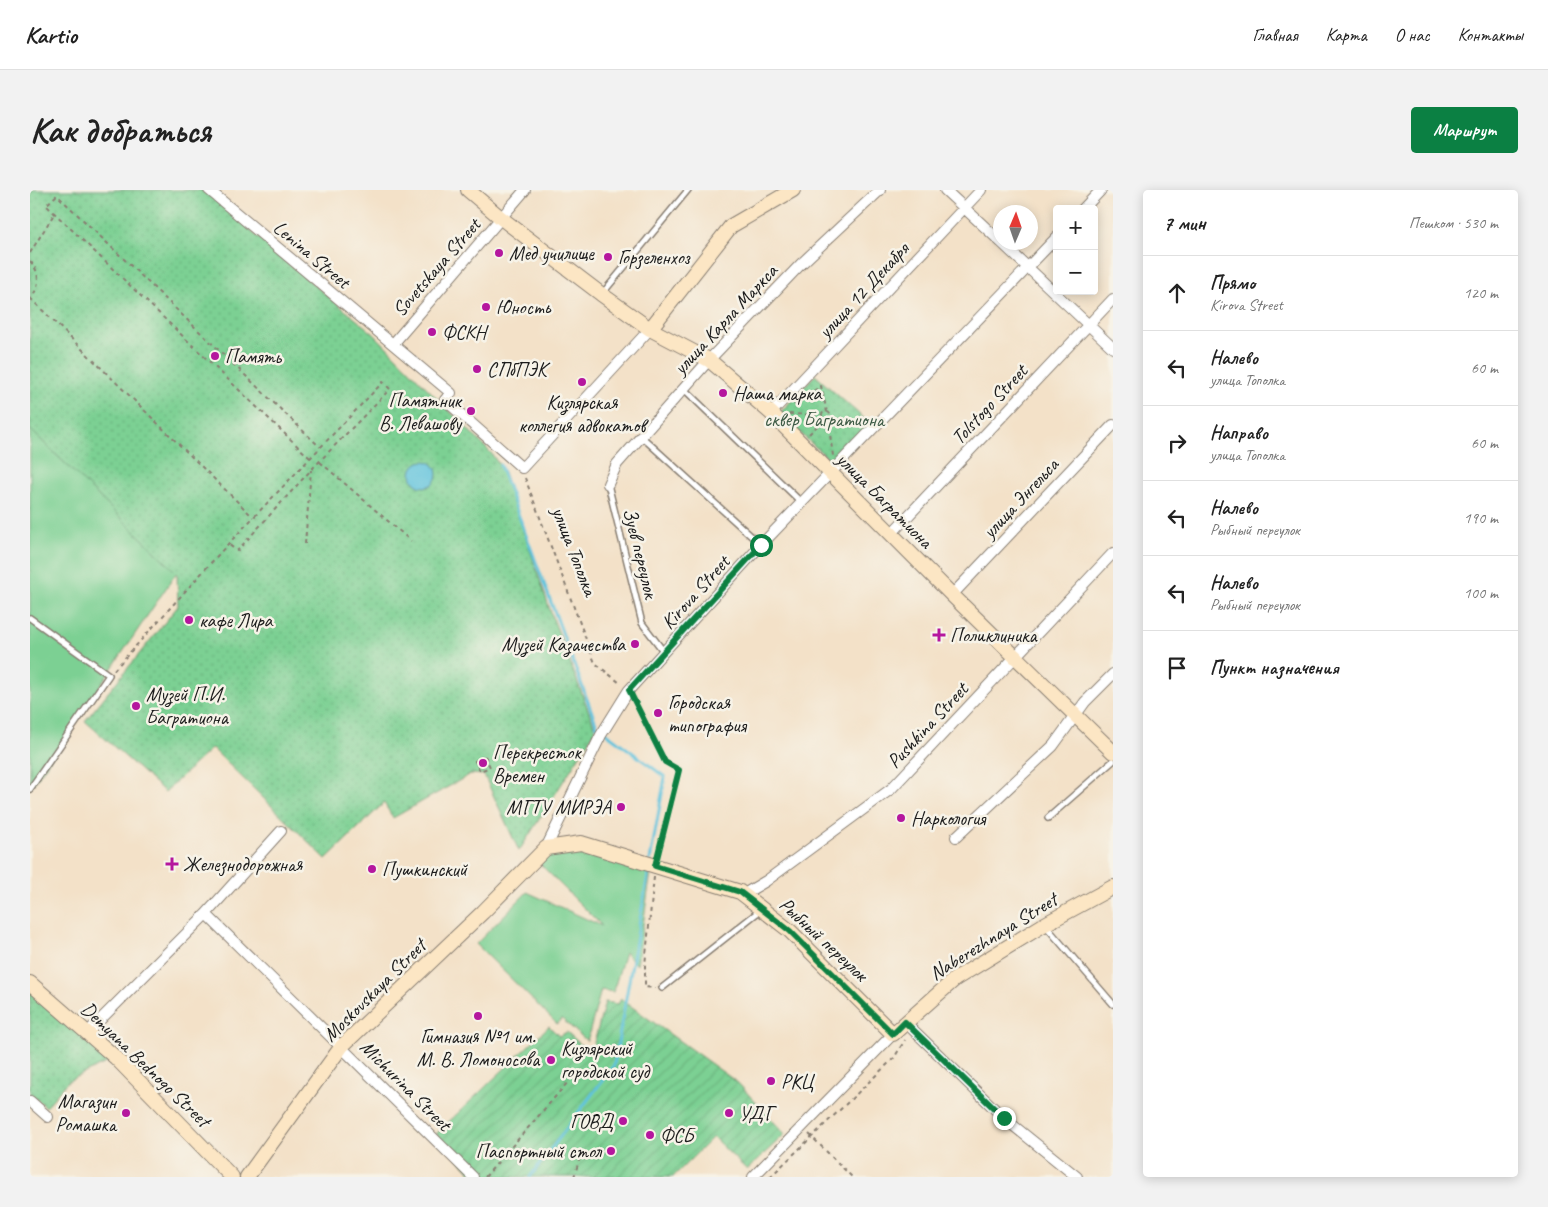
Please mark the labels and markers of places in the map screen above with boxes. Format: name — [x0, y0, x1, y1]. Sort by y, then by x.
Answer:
place label: Мед училище — [509, 241, 595, 266]
place label: Горзеленхоз — [618, 245, 691, 270]
marker: Мед училище — [493, 247, 505, 259]
marker: Горзеленхоз — [602, 251, 614, 263]
place label: Юность — [496, 295, 552, 320]
marker: Юность — [480, 301, 492, 313]
place label: ФСКН — [442, 320, 490, 345]
marker: ФСКН — [426, 326, 438, 338]
place label: Память — [225, 344, 283, 369]
marker: Память — [209, 350, 221, 362]
place label: СПбПЭК — [487, 357, 551, 382]
marker: СПбПЭК — [471, 363, 483, 375]
marker: Кизлярская коллегия адвокатов — [576, 376, 588, 388]
place label: Наша марка — [733, 381, 822, 406]
marker: Наша марка — [717, 387, 729, 399]
place label: Памятник В. Левашову — [379, 388, 463, 436]
place label: Кизлярская коллегия адвокатов — [519, 390, 649, 438]
marker: Памятник В. Левашову — [465, 405, 477, 417]
place label: кафе Лира — [199, 608, 274, 633]
marker: кафе Лира — [183, 614, 195, 626]
place label: Поликлиника — [950, 623, 1038, 648]
marker: Поликлиника — [932, 628, 946, 642]
place label: Музей Казачества — [502, 632, 626, 658]
marker: Музей Казачества — [629, 638, 641, 650]
place label: Музей П.И. Багратиона — [146, 682, 230, 730]
place label: Городская типография — [668, 690, 748, 738]
marker: Музей П.И. Багратиона — [130, 700, 142, 712]
marker: Городская типография — [652, 707, 664, 719]
place label: Перекресток Времен — [493, 740, 582, 788]
marker: Перекресток Времен — [477, 757, 489, 769]
place label: МГТУ МИРЭА — [506, 795, 612, 820]
marker: МГТУ МИРЭА — [615, 801, 627, 813]
place label: Наркология — [911, 806, 987, 831]
marker: Наркология — [895, 812, 907, 824]
place label: Железнодорожная — [183, 852, 303, 877]
marker: Железнодорожная — [165, 857, 179, 871]
place label: Пушкинский — [382, 857, 469, 882]
marker: Пушкинский — [366, 863, 378, 875]
marker: Гимназия №1 им. М. В. Ломоносова — [472, 1010, 484, 1022]
place label: Гимназия №1 им. М. В. Ломоносова — [417, 1024, 541, 1072]
place label: Кизлярский городской суд — [561, 1036, 650, 1084]
marker: Кизлярский городской суд — [545, 1054, 557, 1066]
place label: РКЦ — [781, 1069, 815, 1094]
marker: РКЦ — [765, 1075, 777, 1087]
place label: Магазин Ромашка — [55, 1089, 118, 1137]
place label: УДГ — [739, 1101, 778, 1126]
marker: Магазин Ромашка — [120, 1107, 132, 1119]
marker: УДГ — [723, 1107, 735, 1119]
place label: ГОВД — [570, 1109, 615, 1134]
marker: ГОВД — [617, 1115, 629, 1127]
place label: ФСБ — [660, 1123, 696, 1148]
marker: ФСБ — [644, 1129, 656, 1141]
place label: Паспортный стол — [476, 1139, 603, 1164]
marker: Паспортный стол — [605, 1145, 617, 1157]

